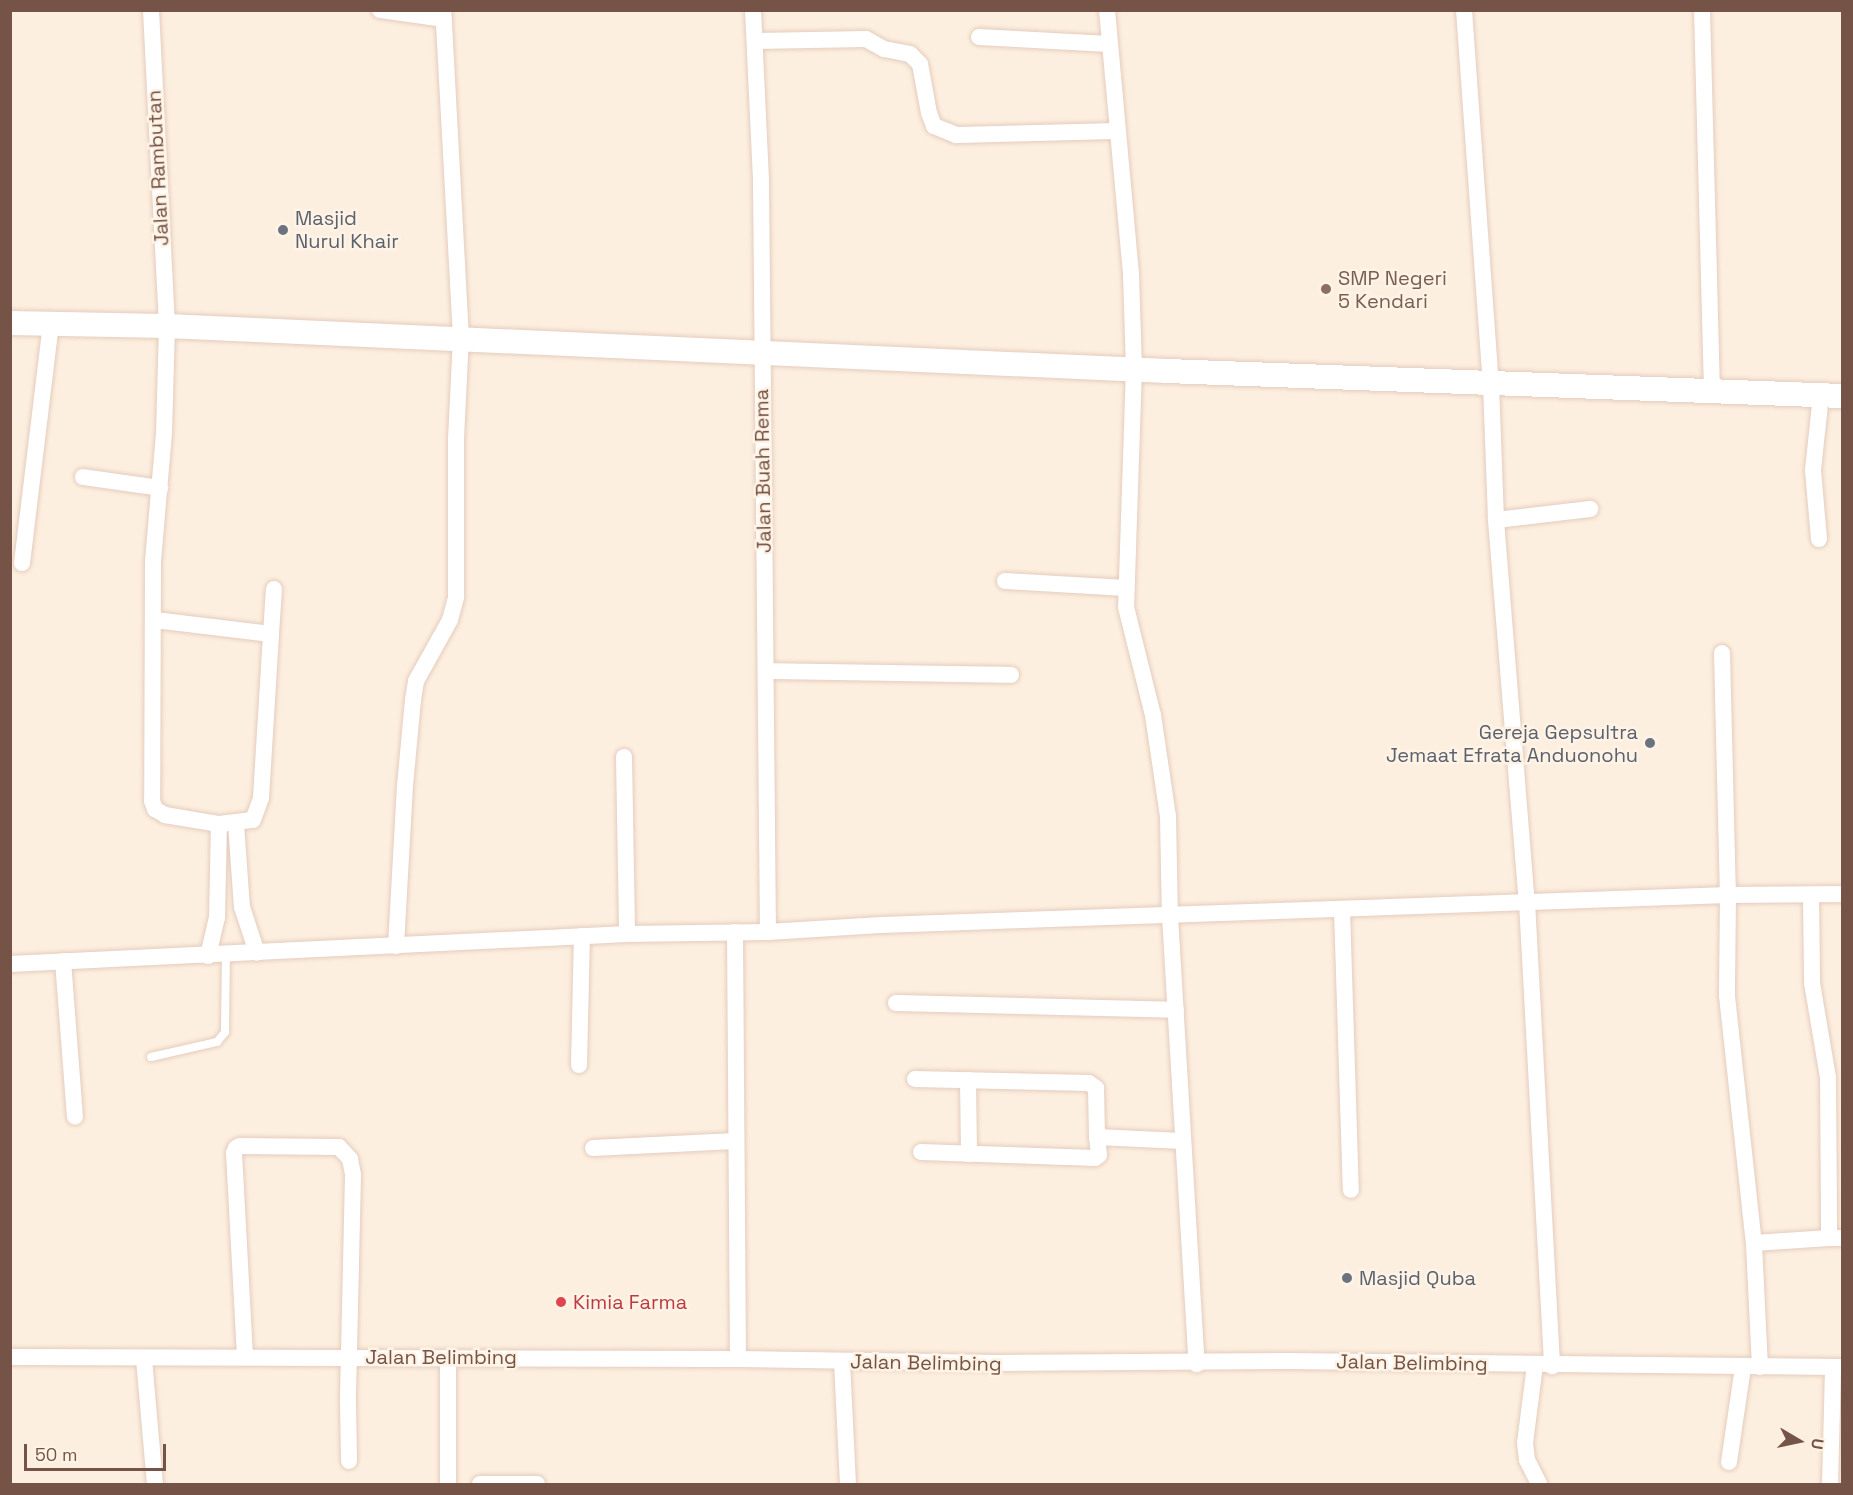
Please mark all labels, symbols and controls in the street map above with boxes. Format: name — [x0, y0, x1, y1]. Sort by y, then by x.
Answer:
street label: Jalan Rambutan — [142, 89, 174, 247]
place label: Masjid Nurul Khair — [295, 207, 399, 254]
marker: Masjid Nurul Khair — [276, 223, 290, 237]
place label: SMP Negeri 5 Kendari — [1338, 266, 1447, 313]
marker: SMP Negeri 5 Kendari — [1319, 282, 1333, 296]
street label: Jalan Buah Rema — [750, 389, 776, 553]
place label: Gereja Gepsultra Jemaat Efrata Anduonohu — [1386, 720, 1638, 767]
marker: Gereja Gepsultra Jemaat Efrata Anduonohu — [1643, 736, 1657, 750]
place label: Masjid Quba — [1359, 1266, 1476, 1290]
marker: Masjid Quba — [1340, 1271, 1354, 1285]
place label: Kimia Farma — [573, 1290, 687, 1314]
marker: Kimia Farma — [554, 1295, 568, 1309]
street label: Jalan Belimbing — [365, 1345, 517, 1369]
street label: Jalan Belimbing — [850, 1350, 1002, 1376]
street label: Jalan Belimbing — [1336, 1350, 1488, 1376]
north arrow — [1769, 1411, 1829, 1471]
scale bar — [27, 1432, 170, 1470]
text: U — [1806, 1437, 1828, 1451]
text: 50 m — [35, 1443, 77, 1466]

